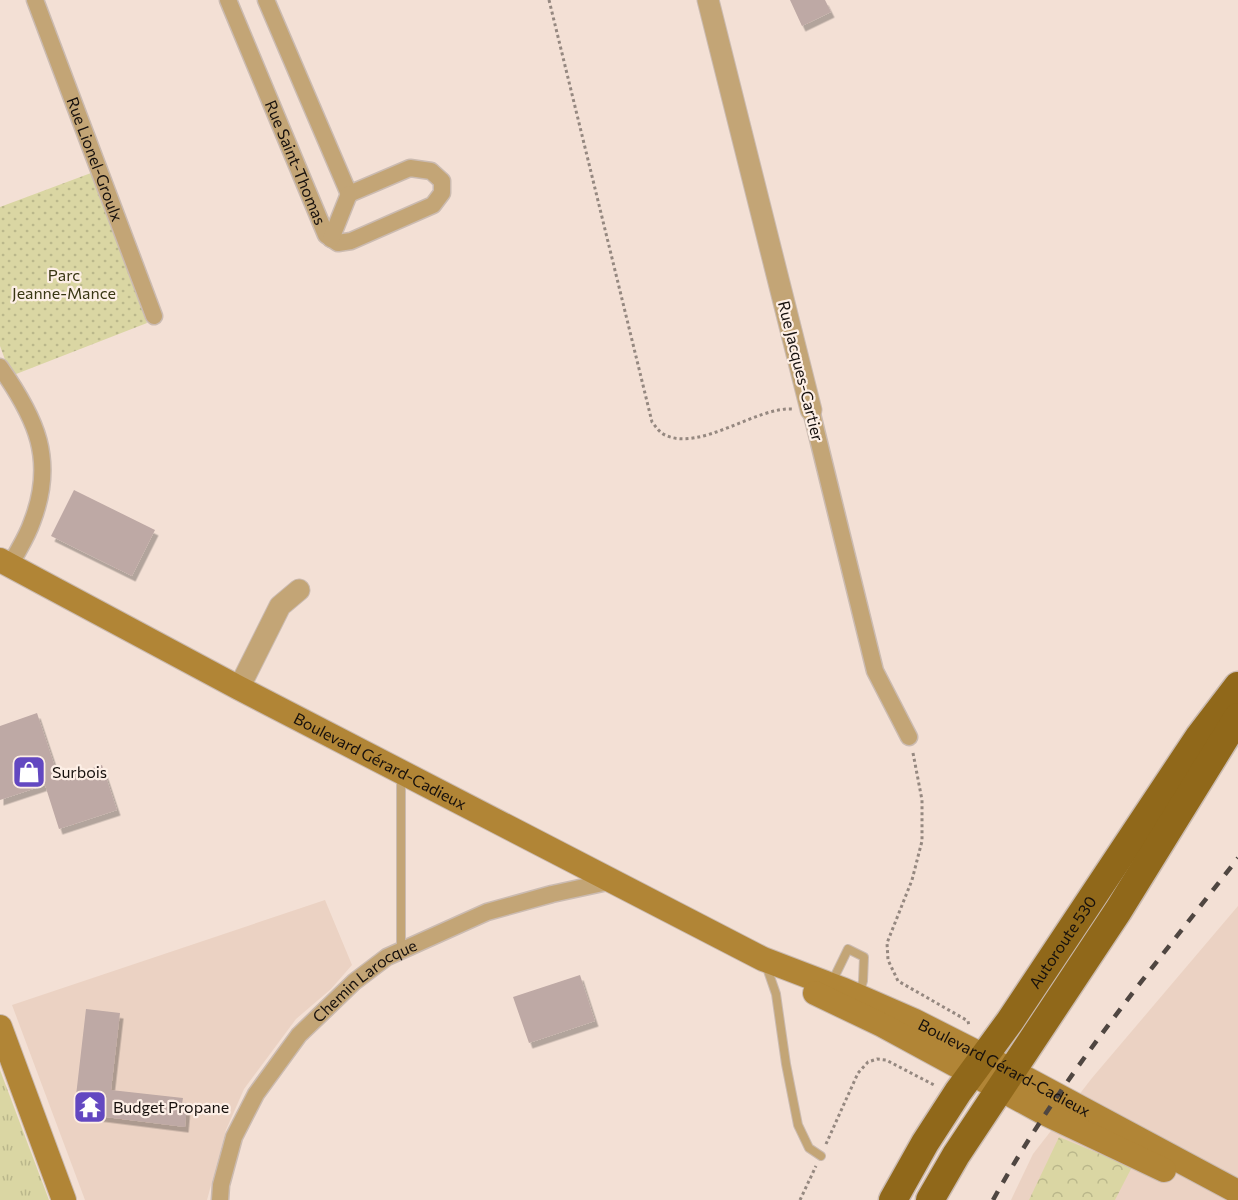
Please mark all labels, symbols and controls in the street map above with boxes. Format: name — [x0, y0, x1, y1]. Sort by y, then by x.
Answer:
street label: Rue Lionel-Groulx — [63, 94, 128, 224]
street label: Rue Saint-Thomas — [262, 97, 331, 227]
park label: Parc Jeanne-Mance — [12, 265, 116, 302]
street label: Rue Jacques-Cartier — [775, 299, 828, 444]
street label: Boulevard Gérard-Cadieux — [291, 708, 470, 813]
shop icon: Surbois — [11, 754, 47, 790]
place label: Surbois — [52, 762, 107, 781]
street label: Autoroute 530 — [1025, 892, 1100, 992]
street label: Chemin Larocque — [308, 935, 419, 1026]
street label: Boulevard Gérard-Cadieux — [915, 1014, 1094, 1120]
temple icon: Budget Propane — [72, 1089, 108, 1125]
place label: Budget Propane — [113, 1097, 229, 1116]

